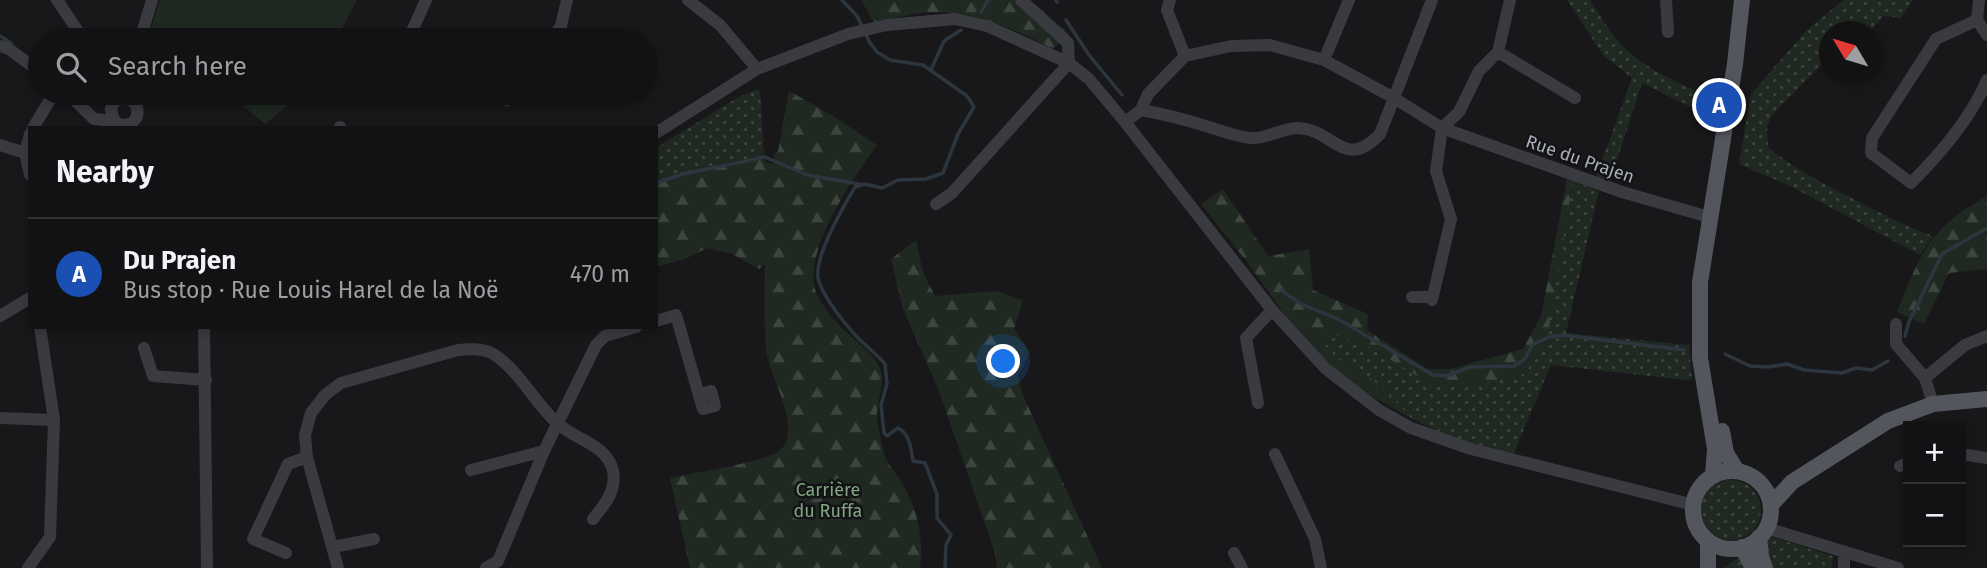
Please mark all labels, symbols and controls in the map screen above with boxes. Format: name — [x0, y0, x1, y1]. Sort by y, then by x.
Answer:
north arrow — [1819, 21, 1882, 84]
search box — [28, 28, 658, 105]
icon: search — [52, 48, 90, 86]
text: Search here — [108, 51, 247, 82]
pin: A — [1696, 79, 1742, 131]
street label: Rue du Prajen — [1523, 130, 1637, 188]
text: Nearby — [56, 154, 154, 190]
text: Du Prajen — [123, 245, 236, 276]
text: A — [72, 260, 86, 288]
text: 470 m — [570, 260, 630, 288]
text: Bus stop · Rue Louis Harel de la Noë — [123, 276, 499, 304]
your location — [986, 344, 1020, 378]
map controls — [1903, 421, 1966, 547]
button: + — [1903, 421, 1966, 484]
park label: Carrière du Ruffa — [794, 479, 862, 522]
button: − — [1903, 484, 1966, 547]

